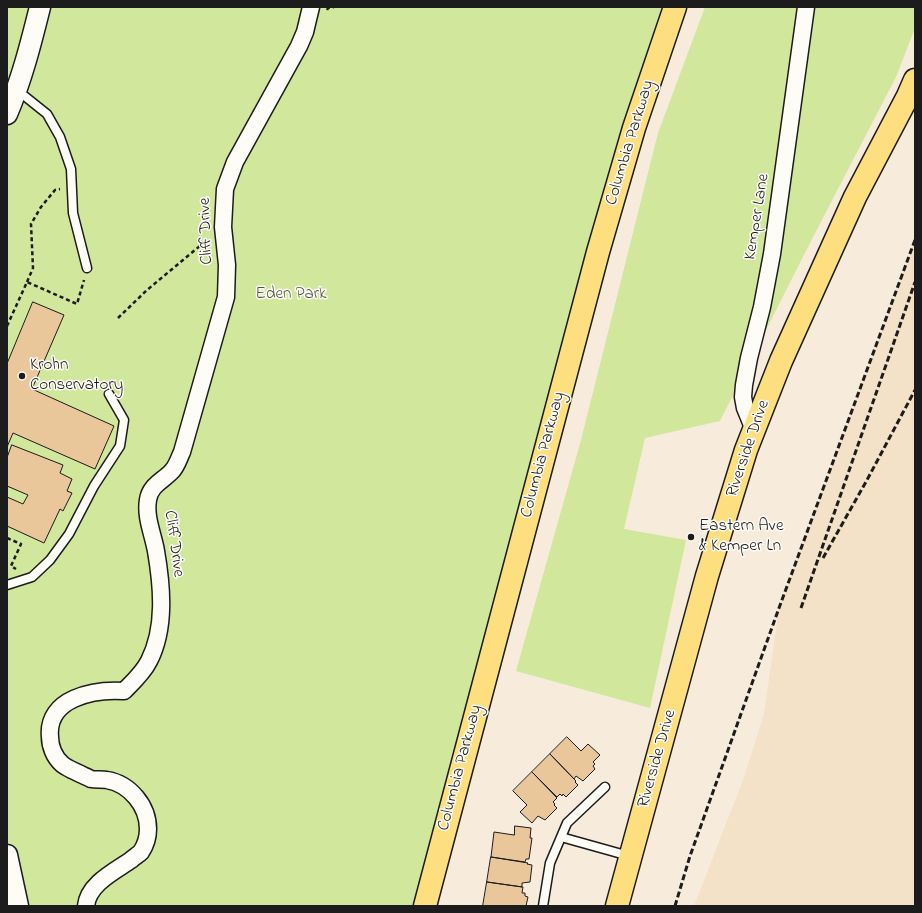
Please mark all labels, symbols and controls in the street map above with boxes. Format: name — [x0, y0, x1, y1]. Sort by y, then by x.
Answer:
street label: Columbia Parkway — [602, 78, 660, 208]
street label: Kemper Lane — [741, 172, 775, 262]
street label: Cliff Drive — [196, 197, 218, 265]
park label: Eden Park — [256, 285, 326, 305]
place label: Krohn Conservatory — [30, 356, 123, 396]
marker: Krohn Conservatory — [17, 371, 27, 381]
street label: Columbia Parkway — [517, 390, 571, 520]
street label: Riverside Drive — [723, 398, 775, 500]
street label: Cliff Drive — [158, 509, 188, 579]
place label: Eastern Ave & Kemper Ln — [699, 517, 784, 557]
marker: Eastern Ave & Kemper Ln — [686, 532, 696, 542]
street label: Columbia Parkway — [434, 703, 488, 833]
street label: Riverside Drive — [634, 708, 682, 810]

